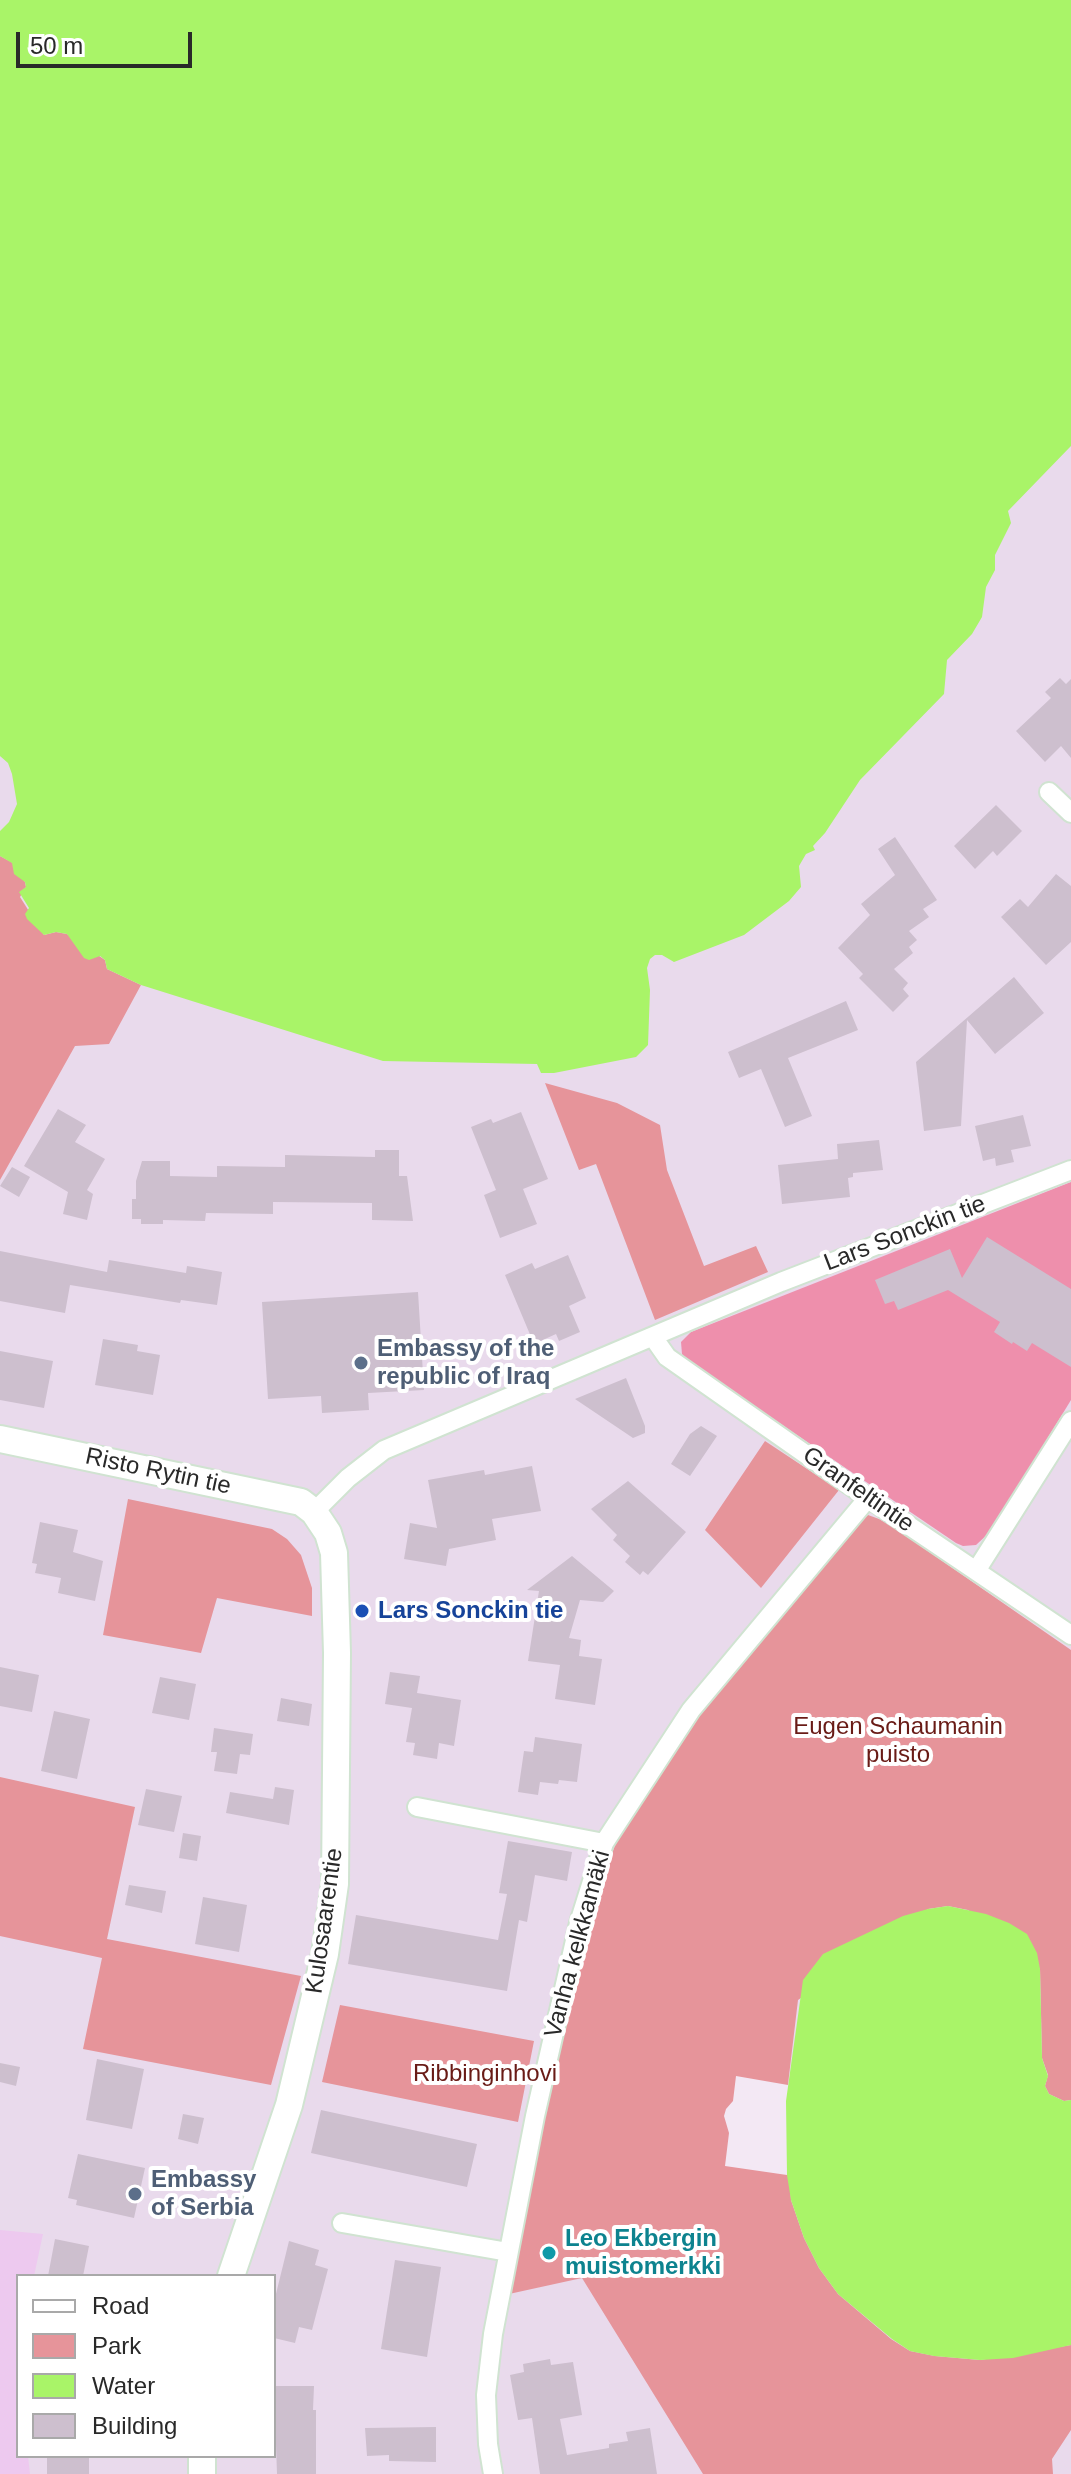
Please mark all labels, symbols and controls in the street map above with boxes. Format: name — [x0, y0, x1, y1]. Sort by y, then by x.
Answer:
scale bar — [20, 16, 196, 66]
text: 50 m — [30, 32, 83, 59]
street label: Lars Sonckin tie — [820, 1190, 990, 1278]
place label: Embassy of the republic of Iraq — [377, 1335, 554, 1391]
marker: Embassy of the republic of Iraq — [352, 1354, 370, 1372]
street label: Granfeltintie — [797, 1441, 919, 1539]
street label: Risto Rytin tie — [83, 1443, 233, 1501]
place label: Lars Sonckin tie — [378, 1597, 563, 1625]
marker: Lars Sonckin tie — [353, 1602, 371, 1620]
park label: Eugen Schaumanin puisto — [793, 1713, 1003, 1769]
street label: Kulosaarentie — [301, 1846, 349, 1996]
street label: Vanha kelkkamäki — [539, 1847, 617, 2041]
park label: Ribbinginhovi — [413, 2060, 557, 2088]
place label: Embassy of Serbia — [151, 2166, 256, 2222]
marker: Embassy of Serbia — [126, 2185, 144, 2203]
place label: Leo Ekbergin muistomerkki — [565, 2225, 721, 2281]
marker: Leo Ekbergin muistomerkki — [540, 2244, 558, 2262]
legend — [16, 2274, 276, 2458]
text: Road — [92, 2292, 149, 2319]
text: Park — [92, 2332, 141, 2359]
text: Water — [92, 2372, 155, 2399]
text: Building — [92, 2412, 177, 2439]

